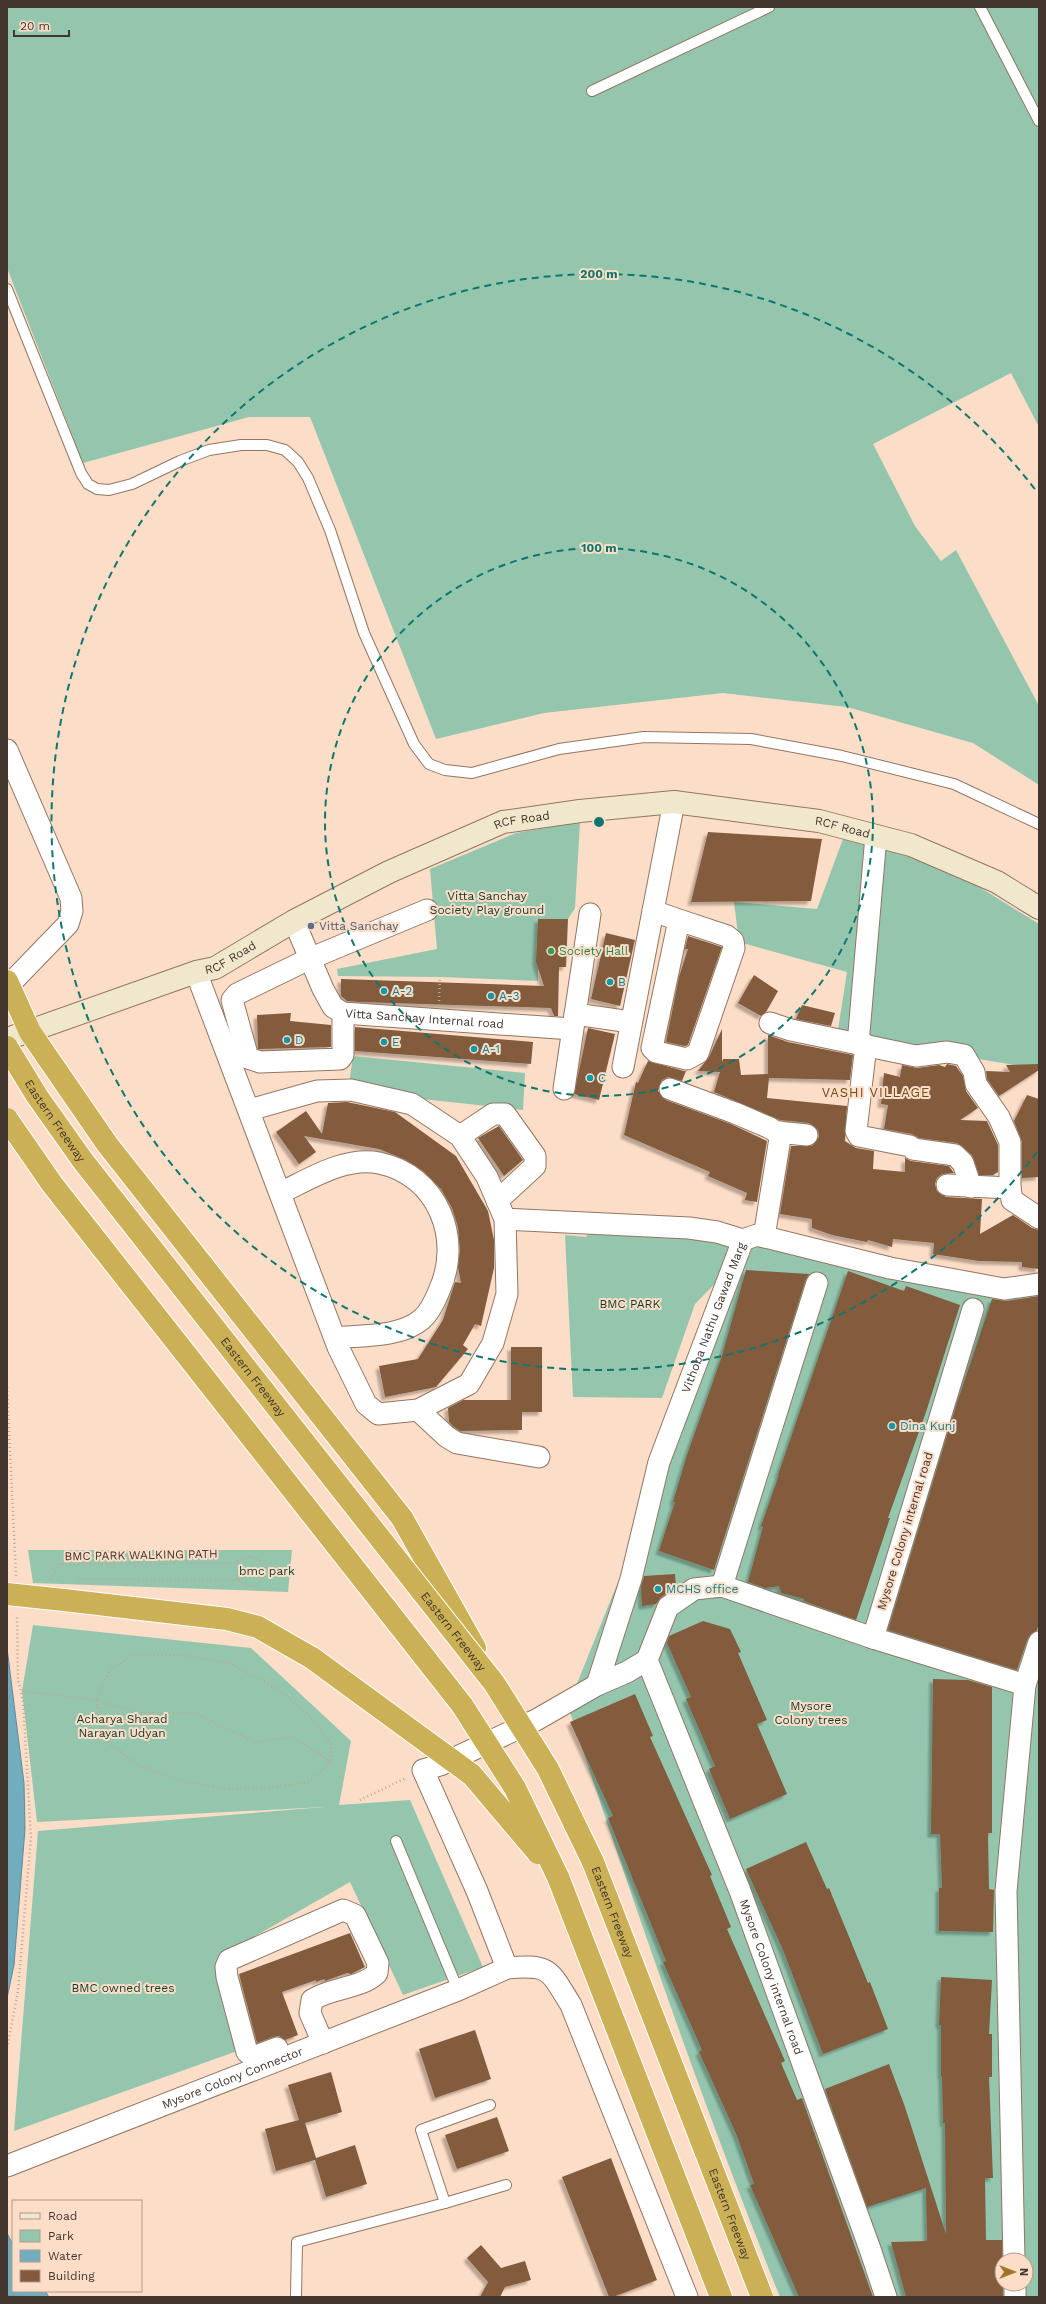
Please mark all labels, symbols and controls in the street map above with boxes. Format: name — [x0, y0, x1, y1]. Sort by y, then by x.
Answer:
scale bar — [14, 12, 69, 38]
text: 20 m — [20, 19, 50, 33]
text: 200 m — [580, 267, 618, 281]
text: 100 m — [581, 541, 617, 555]
street label: RCF Road — [491, 808, 551, 832]
street label: RCF Road — [814, 814, 872, 841]
centre of rings — [592, 815, 606, 829]
park label: Vitta Sanchay Society Play ground — [430, 889, 544, 917]
place label: Vitta Sanchay — [319, 919, 399, 933]
marker: Vitta Sanchay — [306, 921, 316, 931]
street label: RCF Road — [204, 938, 258, 977]
place label: Society Hall — [559, 944, 629, 958]
marker: Society Hall — [546, 946, 556, 956]
place label: B — [618, 975, 626, 989]
marker: B — [605, 977, 615, 987]
place label: A-2 — [392, 984, 412, 998]
marker: A-2 — [379, 986, 389, 996]
place label: A-3 — [499, 989, 520, 1003]
marker: A-3 — [486, 991, 496, 1001]
street label: Vitta Sanchay Internal road — [345, 1006, 504, 1031]
place label: D — [295, 1033, 304, 1047]
marker: D — [282, 1035, 292, 1045]
place label: E — [392, 1035, 400, 1049]
marker: E — [379, 1037, 389, 1047]
place label: A-1 — [482, 1042, 500, 1056]
marker: A-1 — [469, 1044, 479, 1054]
place label: C — [598, 1071, 606, 1085]
marker: C — [585, 1073, 595, 1083]
street label: Eastern Freeway — [22, 1077, 89, 1165]
district label: VASHI VILLAGE — [822, 1085, 930, 1100]
street label: Vithoba Nathu Gawad Marg — [679, 1240, 749, 1395]
park label: BMC PARK — [600, 1297, 661, 1311]
street label: Eastern Freeway — [218, 1335, 289, 1420]
place label: Dina Kunj — [900, 1419, 955, 1433]
marker: Dina Kunj — [887, 1421, 897, 1431]
street label: Mysore Colony internal road — [874, 1450, 936, 1612]
street label: BMC PARK WALKING PATH — [64, 1547, 218, 1563]
park label: bmc park — [239, 1564, 295, 1578]
place label: MCHS office — [666, 1582, 739, 1596]
marker: MCHS office — [653, 1584, 663, 1594]
street label: Eastern Freeway — [418, 1589, 490, 1675]
park label: Mysore Colony trees — [774, 1699, 848, 1727]
park label: Acharya Sharad Narayan Udyan — [76, 1712, 168, 1740]
street label: Eastern Freeway — [588, 1864, 637, 1961]
street label: Mysore Colony internal road — [737, 1897, 806, 2057]
park label: BMC owned trees — [71, 1981, 175, 1995]
street label: Mysore Colony Connector — [160, 2044, 305, 2112]
street label: Eastern Freeway — [706, 2166, 754, 2263]
legend — [12, 2200, 142, 2292]
text: Road — [48, 2209, 77, 2223]
text: Park — [48, 2229, 74, 2243]
text: Water — [48, 2249, 83, 2263]
north arrow — [994, 2252, 1034, 2292]
text: N — [1017, 2268, 1030, 2276]
text: Building — [48, 2269, 95, 2283]

